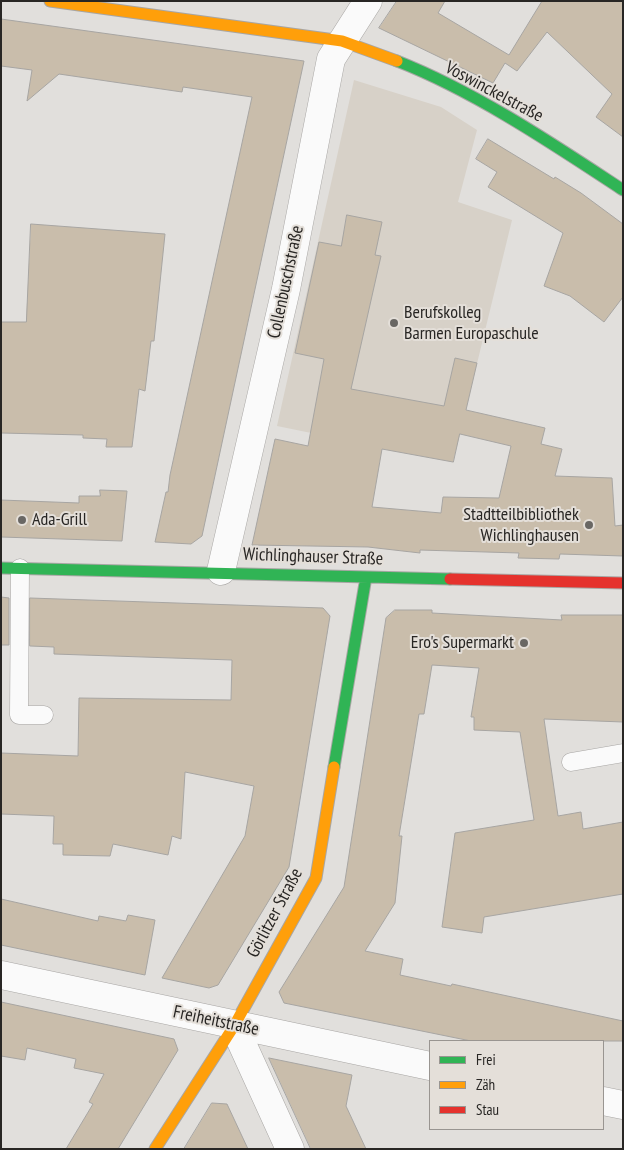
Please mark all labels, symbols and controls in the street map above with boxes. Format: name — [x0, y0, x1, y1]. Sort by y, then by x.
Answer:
street label: Voswinckelstraße — [441, 57, 547, 127]
street label: Collenbuschstraße — [264, 224, 308, 340]
place label: Berufskolleg Barmen Europaschule — [404, 302, 539, 344]
marker: Berufskolleg Barmen Europaschule — [388, 317, 400, 329]
place label: Stadtteilbibliothek Wichlinghausen — [463, 504, 579, 546]
place label: Ada-Grill — [32, 509, 87, 531]
marker: Ada-Grill — [16, 514, 28, 526]
marker: Stadtteilbibliothek Wichlinghausen — [583, 519, 595, 531]
street label: Wichlinghauser Straße — [243, 544, 383, 570]
place label: Ero's Supermarkt — [411, 632, 514, 654]
marker: Ero's Supermarkt — [518, 637, 530, 649]
street label: Görlitzer Straße — [242, 865, 308, 961]
street label: Freiheitstraße — [171, 1001, 261, 1041]
legend — [429, 1040, 604, 1130]
text: Frei — [476, 1050, 496, 1069]
text: Zäh — [476, 1075, 495, 1094]
text: Stau — [476, 1100, 499, 1119]

